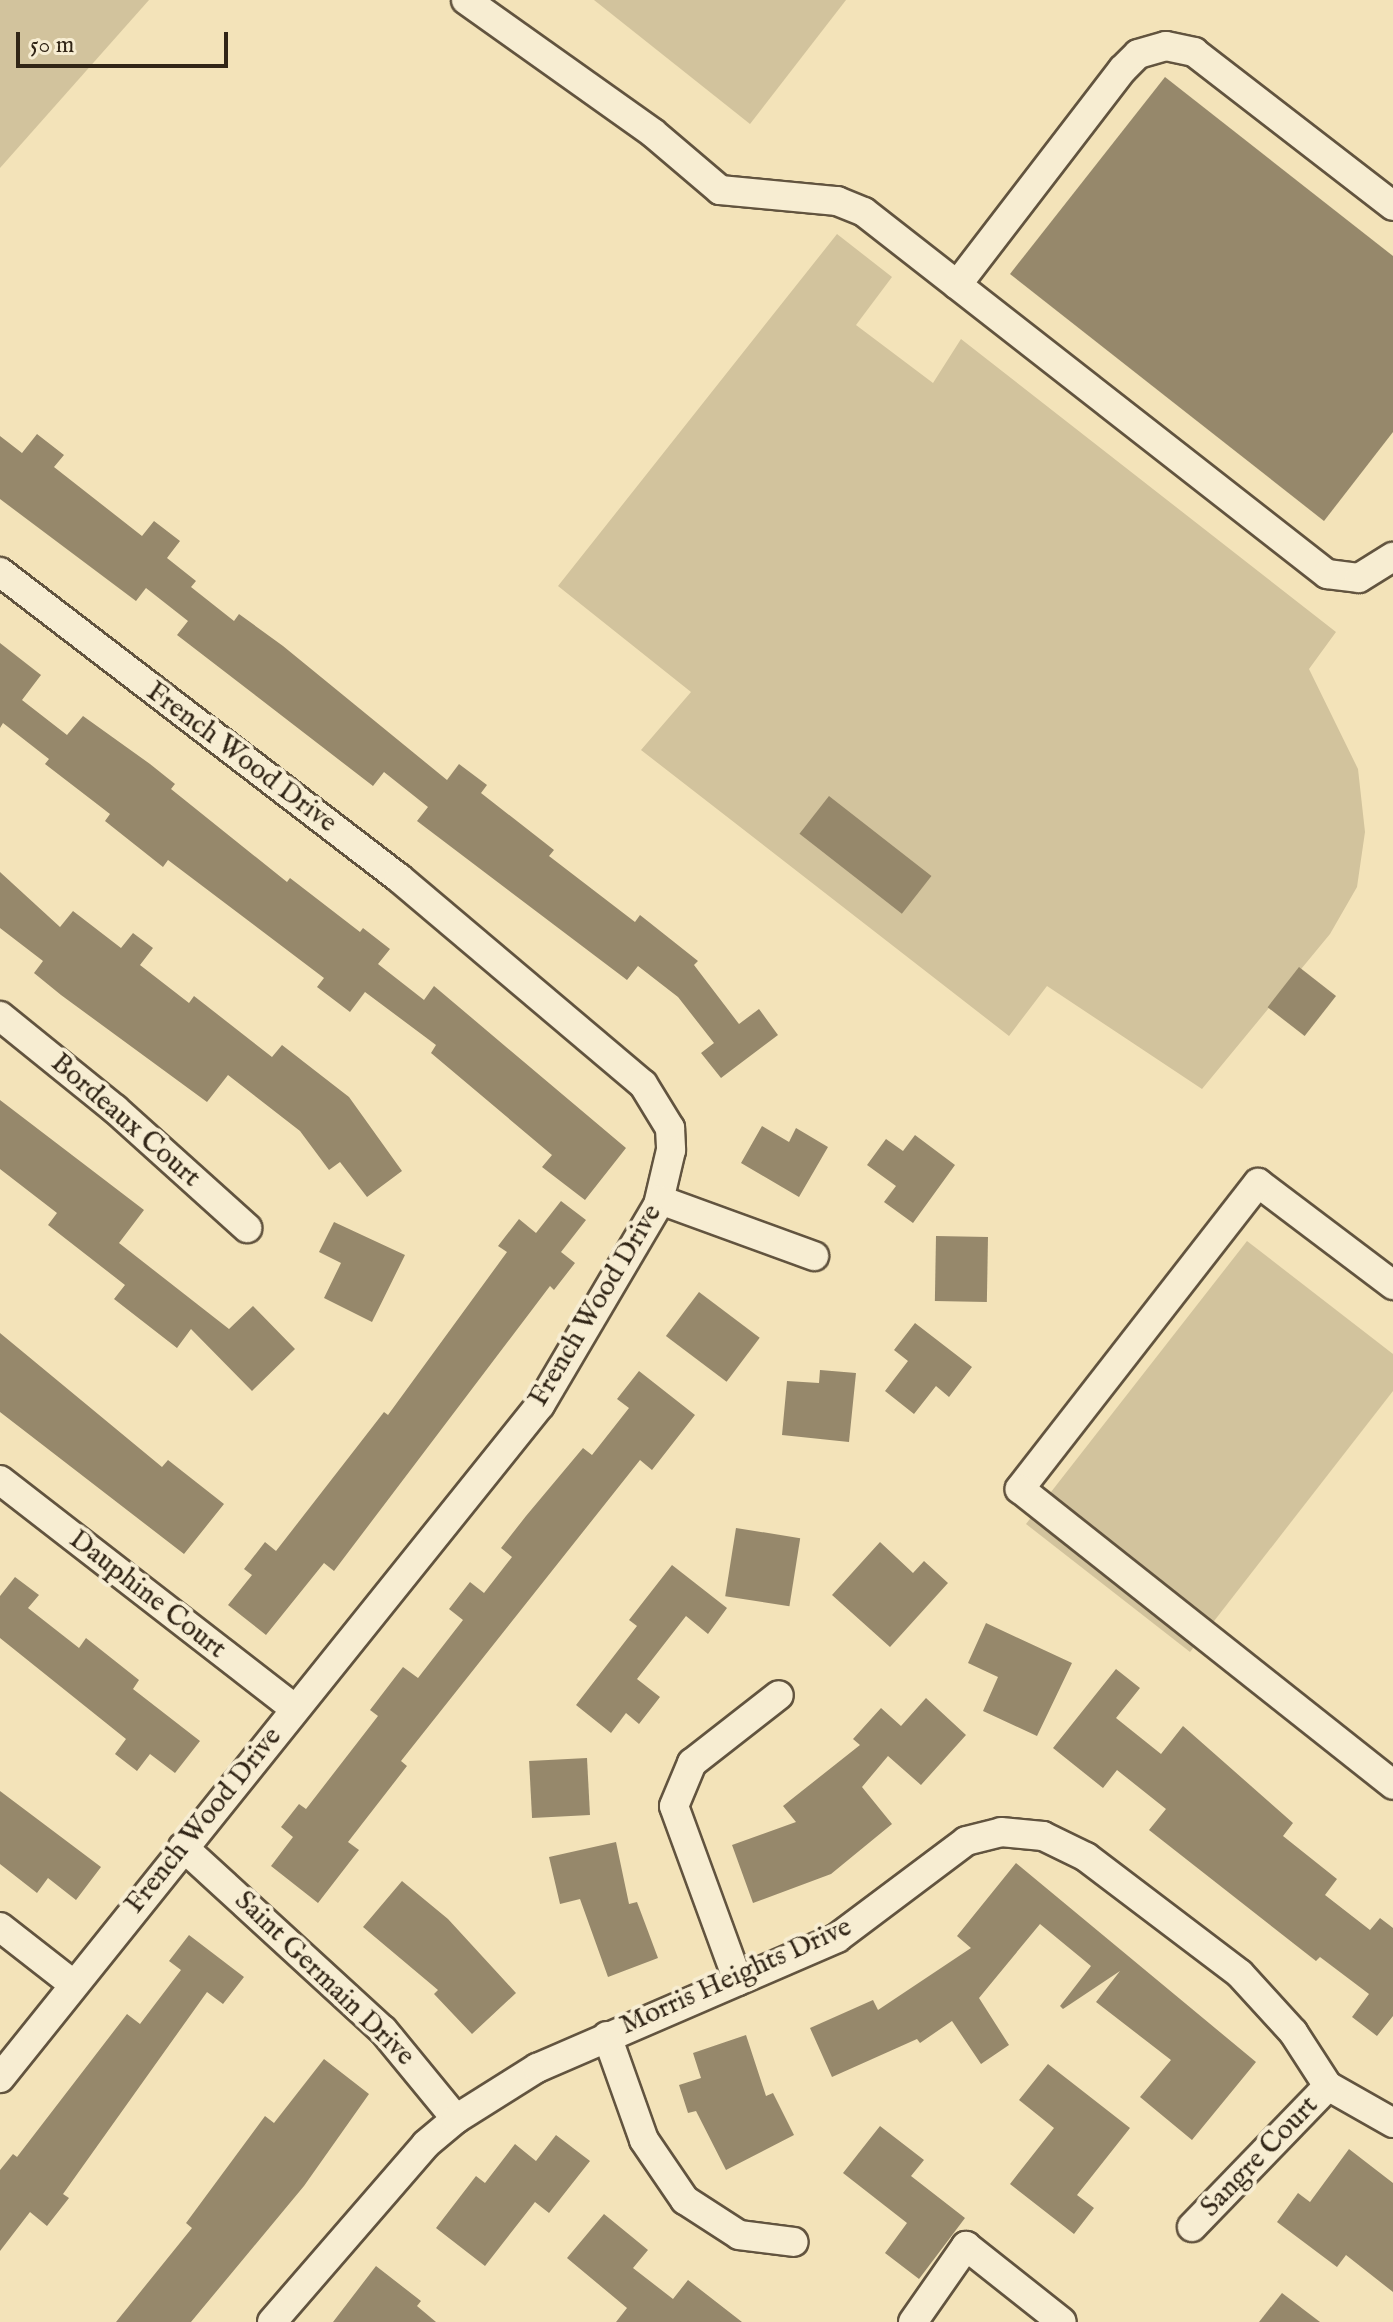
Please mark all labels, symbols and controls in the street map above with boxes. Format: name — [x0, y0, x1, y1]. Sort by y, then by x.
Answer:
scale bar — [20, 16, 232, 66]
text: 50 m — [30, 30, 74, 61]
street label: French Wood Drive — [139, 675, 343, 841]
street label: Bordeaux Court — [43, 1047, 207, 1195]
street label: French Wood Drive — [522, 1199, 670, 1413]
street label: Dauphine Court — [62, 1523, 232, 1667]
street label: French Wood Drive — [119, 1721, 289, 1921]
street label: Saint Germain Drive — [227, 1884, 421, 2074]
street label: Morris Heights Drive — [615, 1911, 857, 2043]
street label: Sangre Court — [1194, 2090, 1326, 2224]

